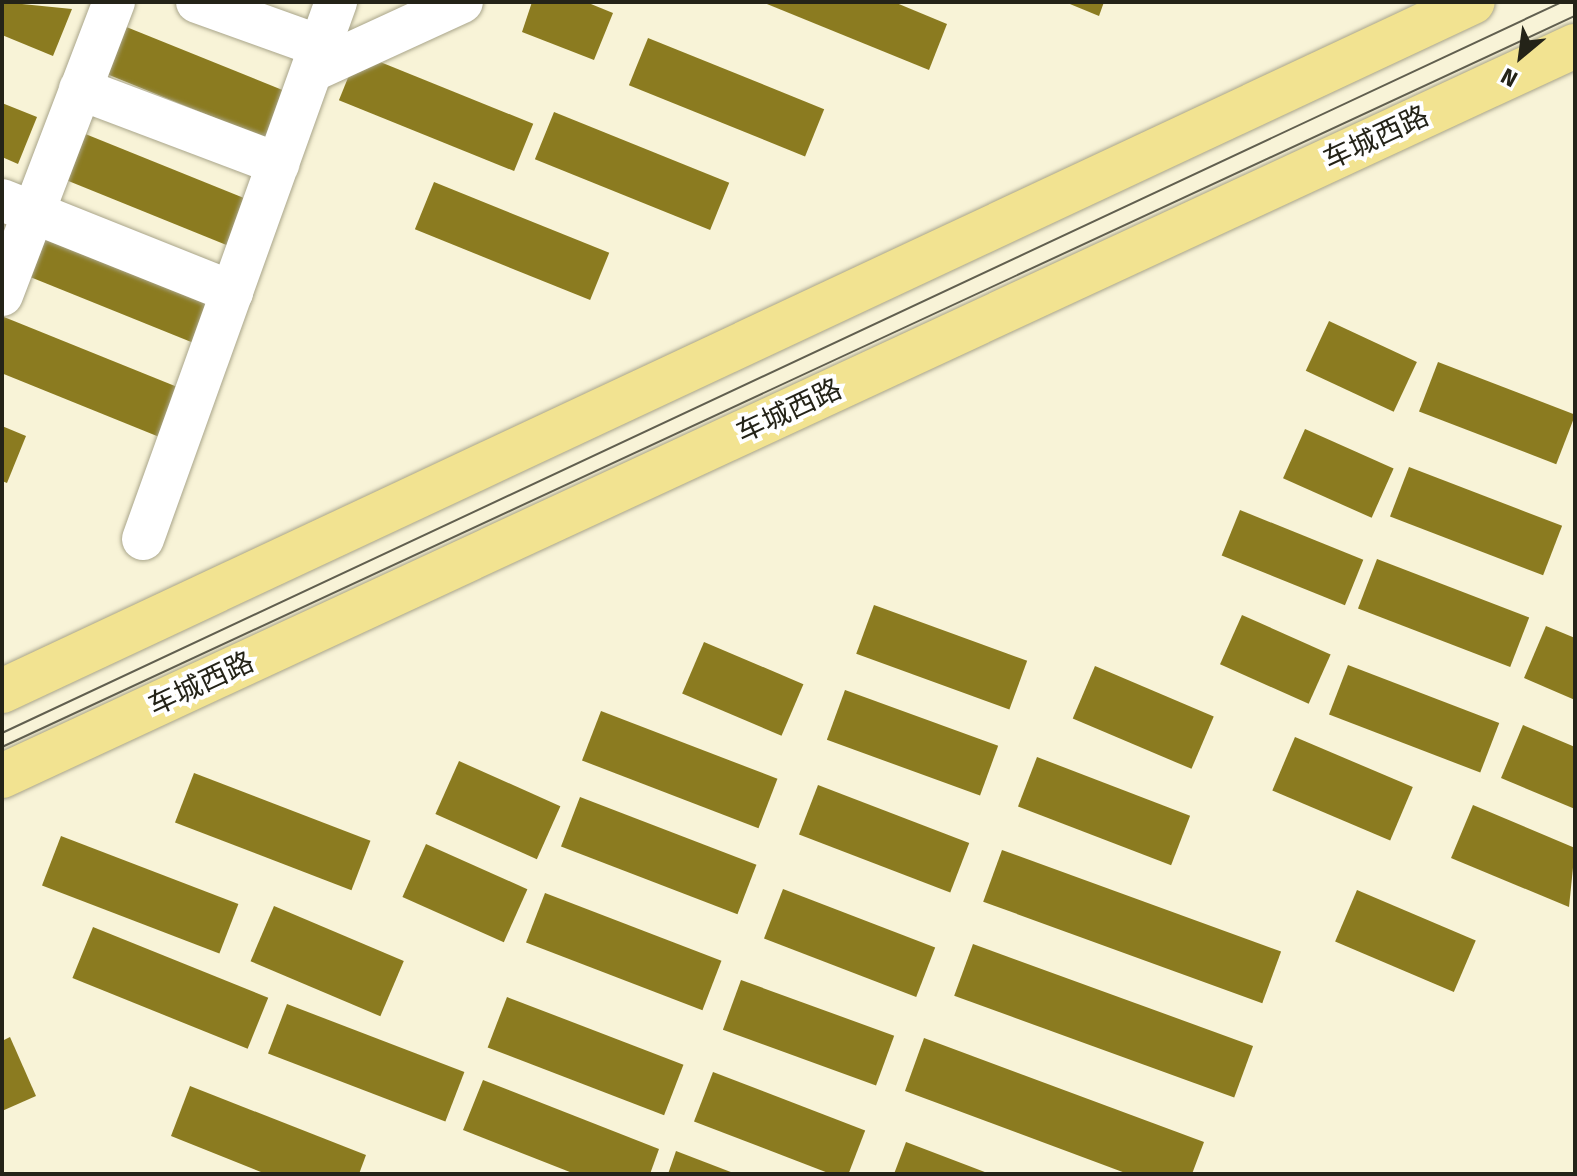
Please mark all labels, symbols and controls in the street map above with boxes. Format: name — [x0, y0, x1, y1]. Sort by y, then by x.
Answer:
north arrow — [1481, 16, 1561, 96]
text: N — [1496, 62, 1522, 93]
street label: 车城西路 — [1318, 99, 1434, 177]
street label: 车城西路 — [731, 372, 847, 450]
street label: 车城西路 — [143, 645, 259, 723]

